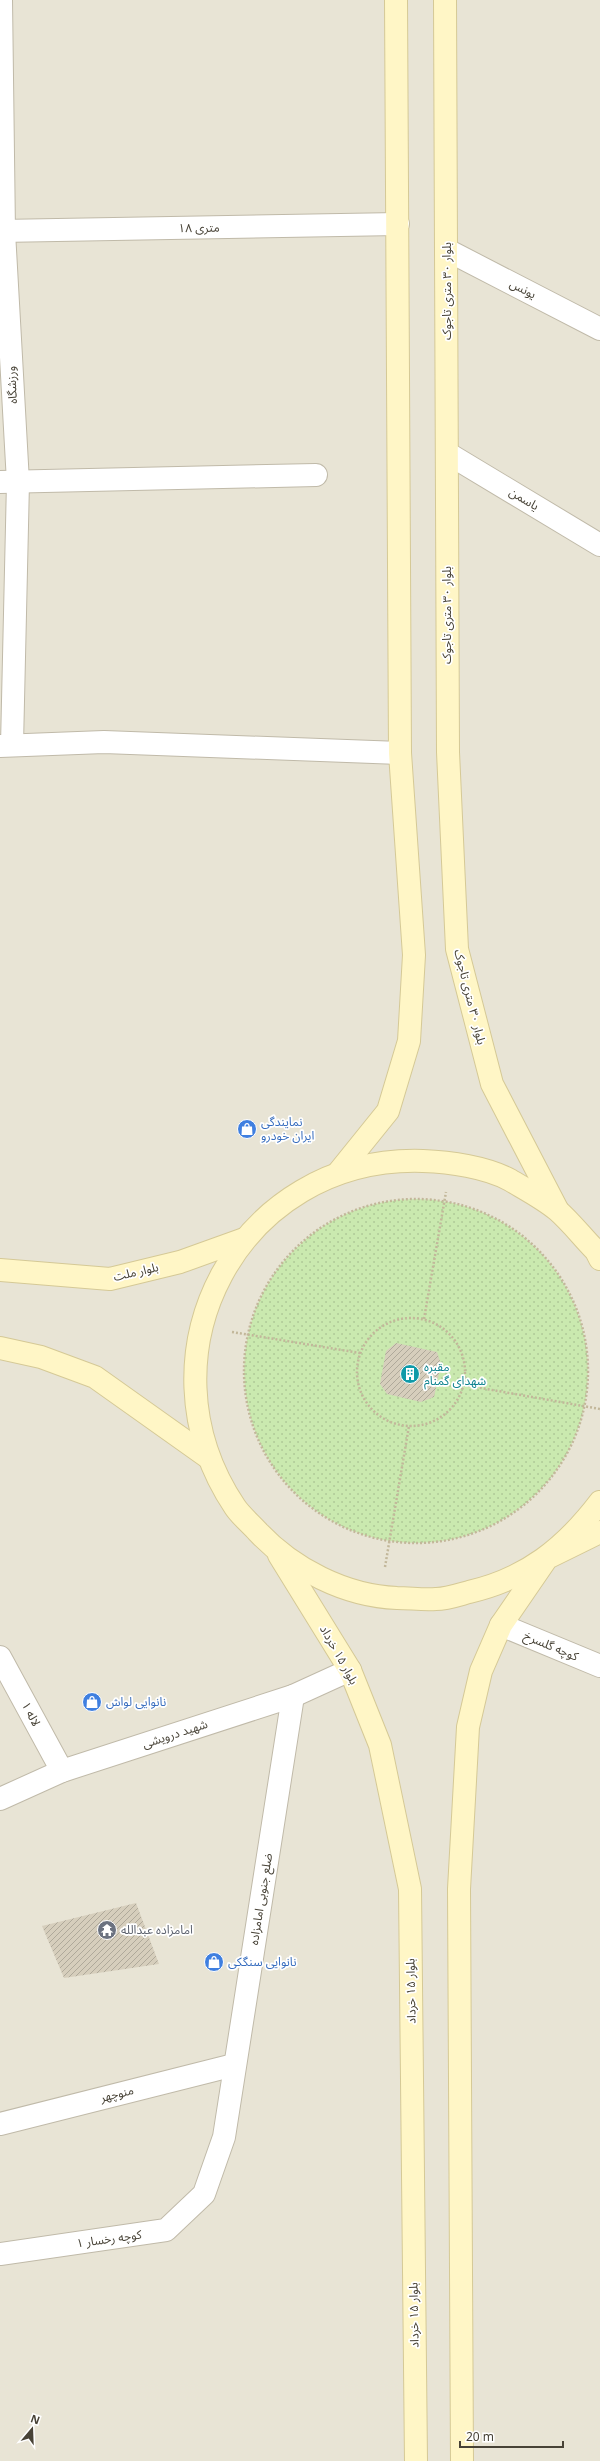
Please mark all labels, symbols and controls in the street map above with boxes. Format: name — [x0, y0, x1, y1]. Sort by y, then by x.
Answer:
street label: ۱۸ متری — [178, 219, 220, 236]
street label: بلوار ۳۰ متری تاجوک — [438, 242, 455, 340]
street label: یونس — [507, 275, 539, 302]
street label: ورزشگاه — [2, 366, 21, 404]
street label: یاسمن — [506, 483, 542, 514]
street label: بلوار ۳۰ متری تاجوک — [438, 566, 455, 664]
street label: بلوار ۳۰ متری تاجوک — [450, 947, 491, 1046]
place label: نمایندگی ایران خودرو — [261, 1113, 314, 1144]
shop icon: نمایندگی ایران خودرو — [236, 1118, 258, 1140]
street label: بلوار ملت — [112, 1258, 160, 1285]
place label: مقبره شهدای گمنام — [424, 1358, 486, 1390]
building icon: مقبره شهدای گمنام — [399, 1363, 421, 1385]
street label: بلوار ۱۵ خرداد — [316, 1622, 363, 1688]
street label: کوچه گلسرخ — [521, 1626, 582, 1666]
shop icon: نانوایی لواش — [81, 1691, 103, 1713]
place label: نانوایی لواش — [106, 1693, 166, 1710]
street label: لاله ۱ — [18, 1698, 45, 1729]
street label: شهید درویشی — [140, 1715, 210, 1752]
street label: ضلع جنوبی امامزاده — [245, 1852, 277, 1946]
temple icon: امامزاده عبدالله — [96, 1919, 118, 1941]
place label: امامزاده عبدالله — [121, 1921, 193, 1938]
shop icon: نانوایی سنگکی — [203, 1951, 225, 1973]
place label: نانوایی سنگکی — [228, 1953, 297, 1970]
street label: بلوار ۱۵ خرداد — [401, 1958, 420, 2024]
street label: منوچهر — [97, 2081, 135, 2106]
street label: کوچه رخسار ۱ — [75, 2225, 144, 2252]
street label: بلوار ۱۵ خرداد — [404, 2282, 423, 2348]
north arrow — [12, 2409, 52, 2449]
text: N — [29, 2411, 42, 2428]
scale bar — [460, 2423, 563, 2449]
text: 20 m — [466, 2428, 494, 2445]

